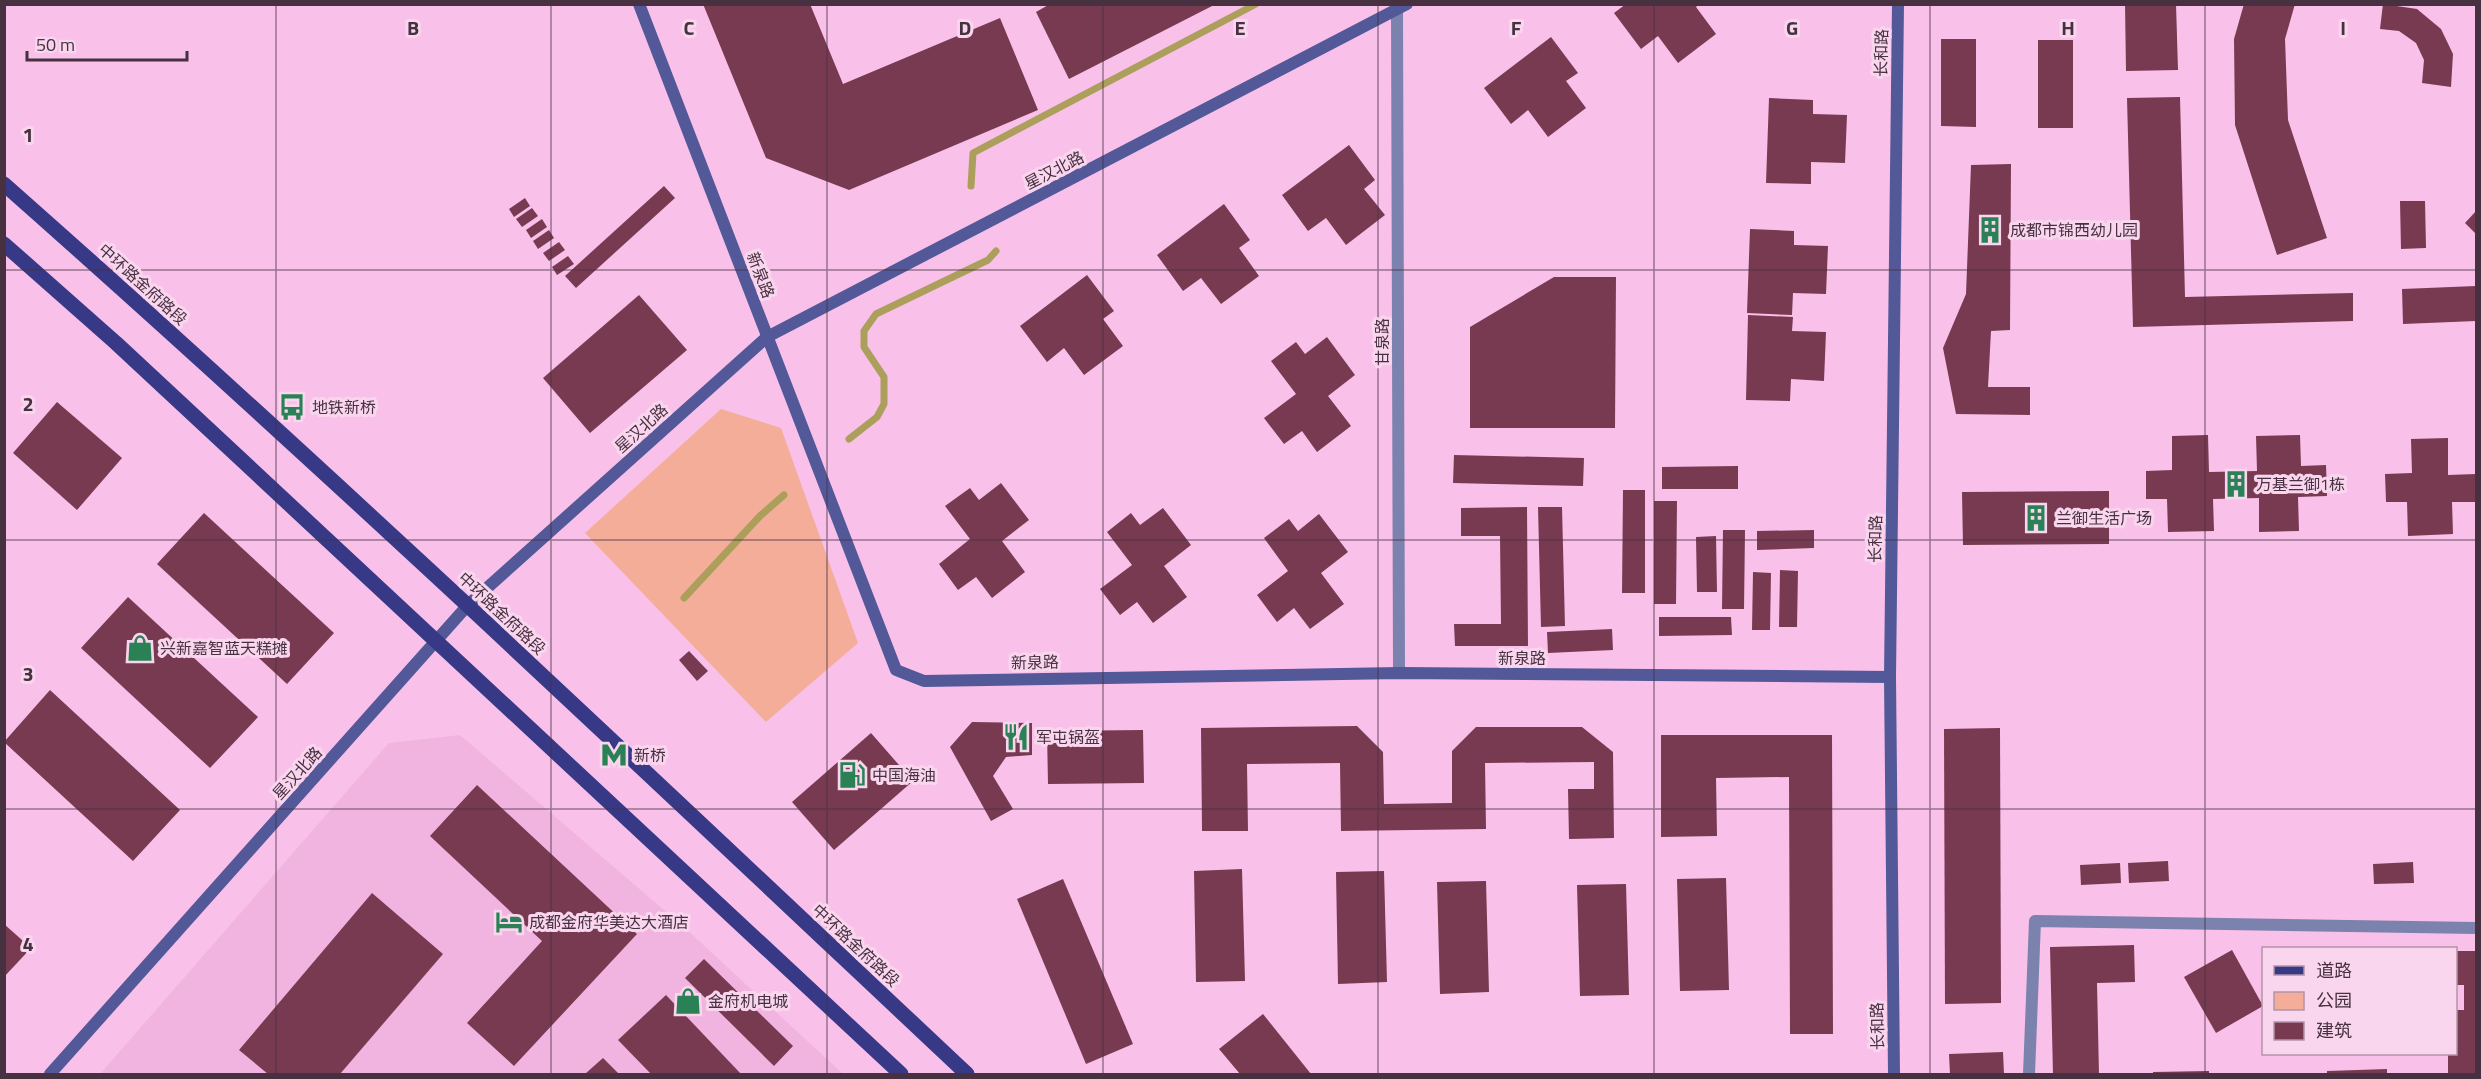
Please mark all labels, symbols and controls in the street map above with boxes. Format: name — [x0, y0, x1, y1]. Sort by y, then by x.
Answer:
text: B — [407, 12, 419, 43]
text: C — [684, 12, 695, 43]
text: D — [959, 12, 971, 43]
text: E — [1234, 12, 1246, 43]
text: F — [1511, 12, 1522, 43]
text: G — [1786, 12, 1798, 43]
text: H — [2061, 12, 2075, 43]
text: I — [2340, 12, 2346, 43]
scale bar — [27, 24, 188, 62]
street label: 长和路 — [1869, 29, 1893, 77]
text: 50 m — [36, 31, 75, 58]
text: 1 — [22, 119, 34, 150]
street label: 星汉北路 — [1020, 145, 1088, 195]
building icon: 成都市锦西幼儿园 — [1975, 215, 2005, 245]
place label: 成都市锦西幼儿园 — [2010, 218, 2138, 242]
street label: 中环路金府路段 — [93, 238, 193, 330]
street label: 新泉路 — [741, 248, 781, 302]
street label: 甘泉路 — [1370, 318, 1394, 366]
text: 2 — [22, 388, 34, 419]
bus stop icon: 地铁新桥 — [277, 392, 307, 422]
place label: 地铁新桥 — [312, 395, 376, 419]
street label: 星汉北路 — [609, 398, 673, 458]
building icon: 万基兰御1栋 — [2221, 469, 2251, 499]
place label: 万基兰御1栋 — [2256, 472, 2345, 496]
building icon: 兰御生活广场 — [2021, 503, 2051, 533]
place label: 兰御生活广场 — [2056, 506, 2152, 530]
street label: 长和路 — [1863, 515, 1887, 563]
street label: 中环路金府路段 — [453, 566, 551, 660]
shop icon: 兴新嘉智蓝天糕摊 — [125, 633, 155, 663]
place label: 兴新嘉智蓝天糕摊 — [160, 636, 288, 660]
street label: 新泉路 — [1498, 646, 1546, 670]
street label: 新泉路 — [1011, 650, 1059, 674]
text: 3 — [22, 658, 34, 689]
restaurant icon: 军屯锅盔 — [1001, 722, 1031, 752]
place label: 军屯锅盔 — [1036, 725, 1100, 749]
metro station icon: 新桥 — [599, 740, 629, 770]
street label: 星汉北路 — [267, 741, 327, 805]
place label: 新桥 — [634, 743, 666, 767]
fuel station icon: 中国海油 — [837, 760, 867, 790]
place label: 中国海油 — [872, 763, 936, 787]
street label: 中环路金府路段 — [807, 898, 905, 992]
hotel icon: 成都金府华美达大酒店 — [494, 907, 524, 937]
place label: 成都金府华美达大酒店 — [529, 910, 689, 934]
text: 4 — [22, 928, 34, 959]
legend — [2262, 947, 2457, 1055]
text: 道路 — [2316, 957, 2352, 984]
shop icon: 金府机电城 — [673, 986, 703, 1016]
text: 公园 — [2316, 987, 2352, 1014]
place label: 金府机电城 — [708, 989, 788, 1013]
street label: 长和路 — [1865, 1002, 1889, 1050]
text: 建筑 — [2316, 1017, 2352, 1044]

